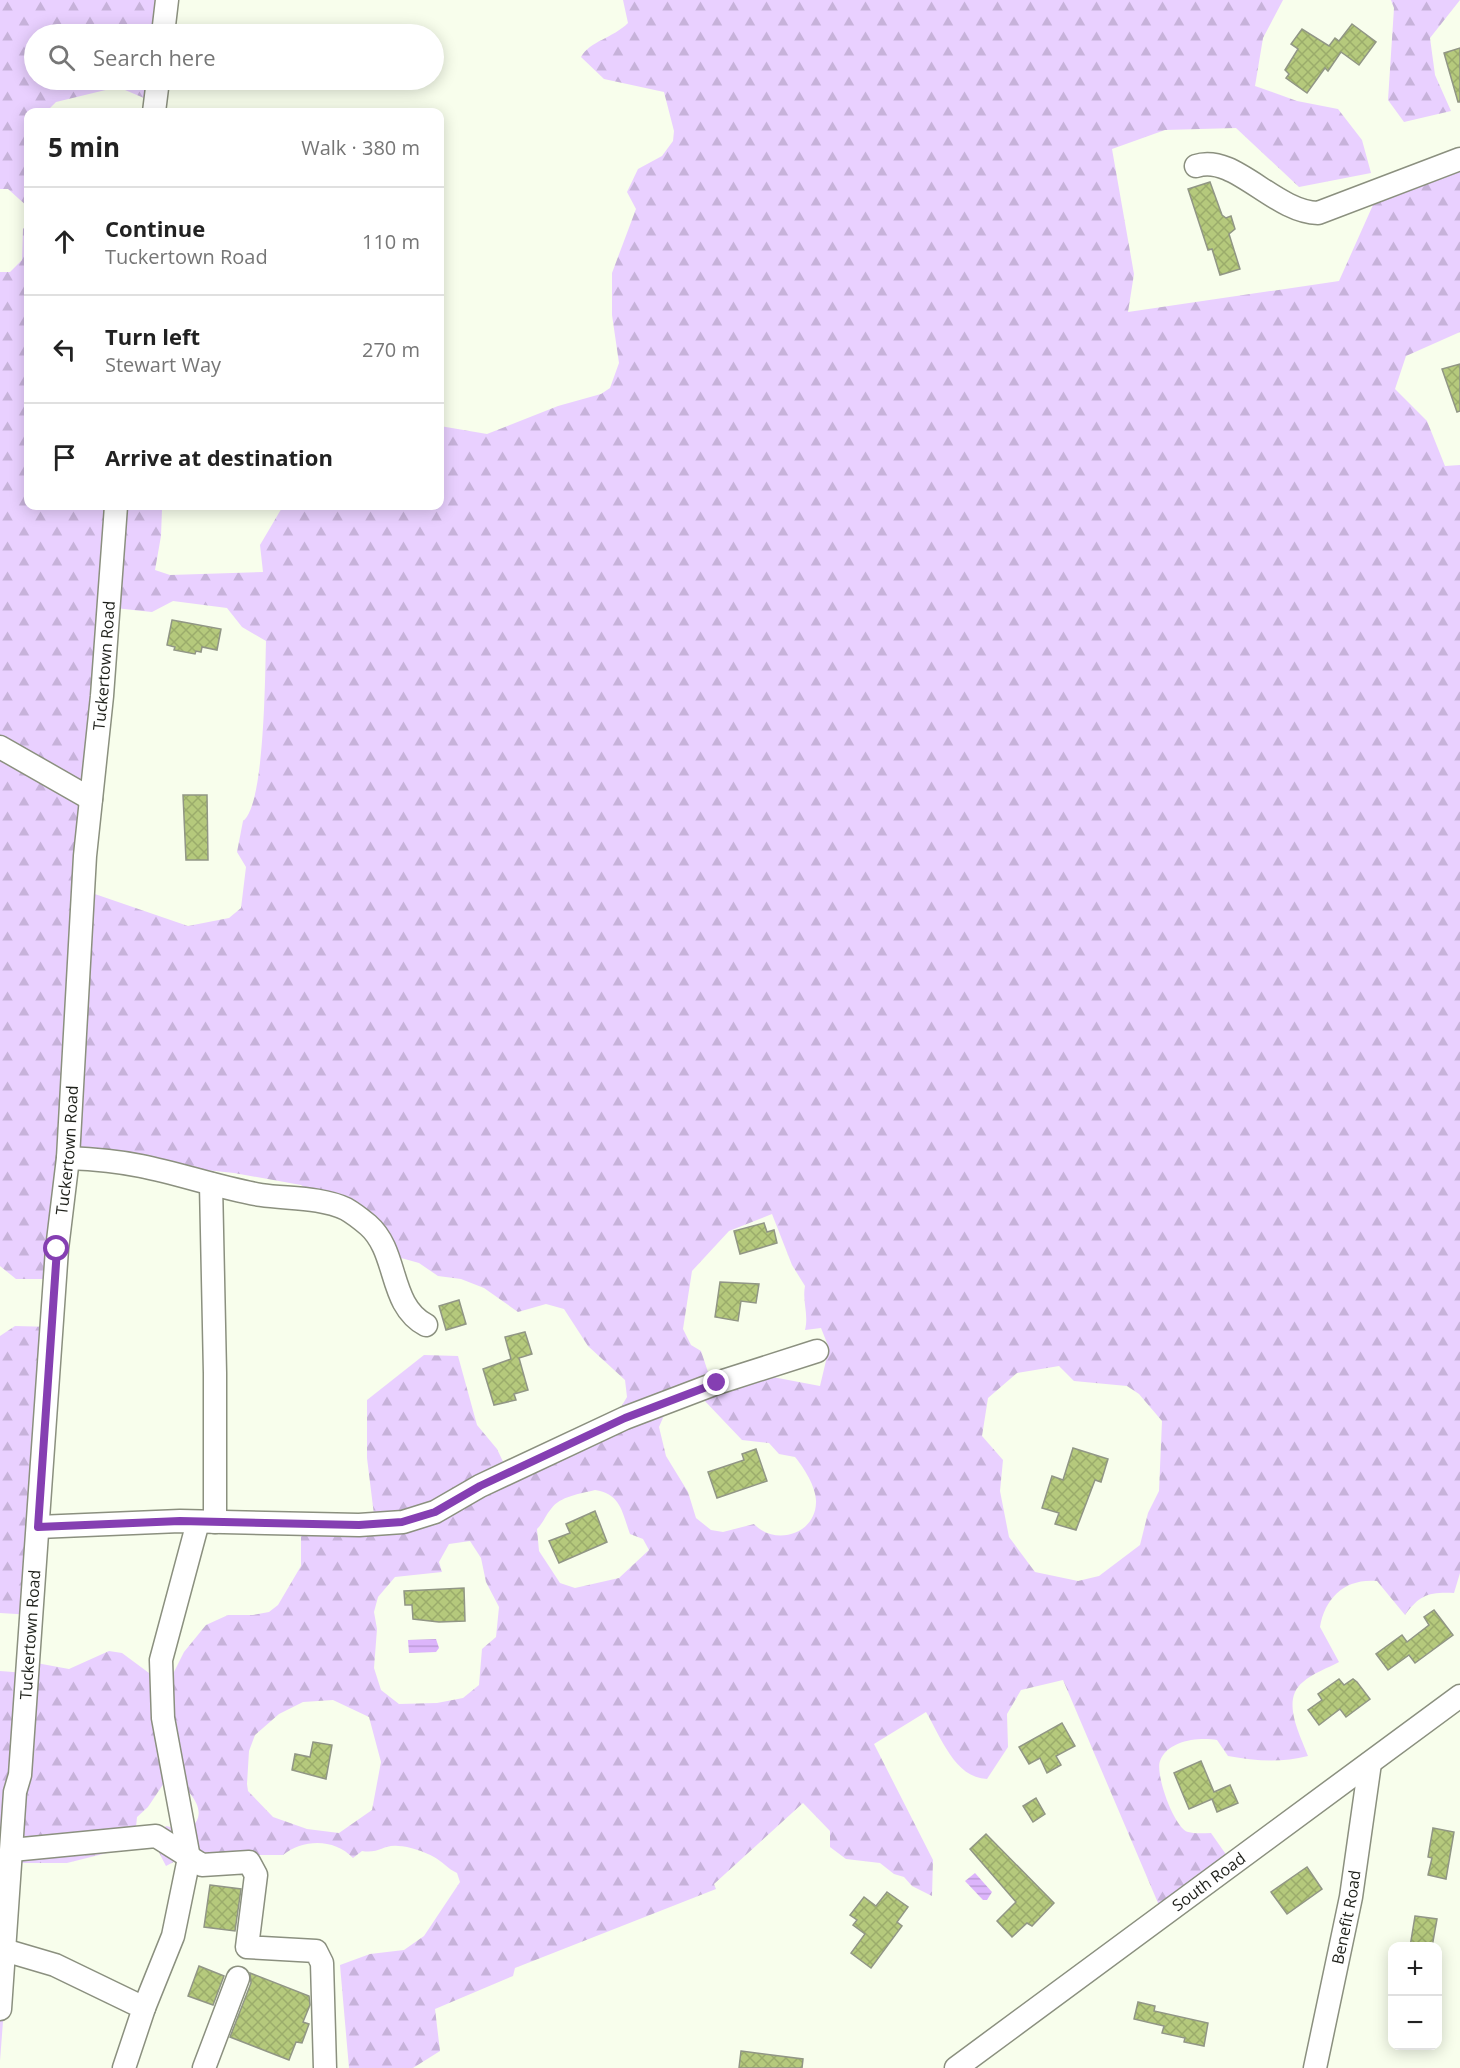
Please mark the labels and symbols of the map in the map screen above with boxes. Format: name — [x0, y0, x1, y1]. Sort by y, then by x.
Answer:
street label: Tuckertown Road — [87, 600, 120, 732]
street label: Tuckertown Road — [50, 1085, 83, 1216]
route start — [43, 1235, 69, 1261]
route end — [703, 1369, 729, 1395]
street label: Tuckertown Road — [14, 1569, 45, 1700]
street label: South Road — [1167, 1847, 1250, 1916]
street label: Benefit Road — [1326, 1869, 1366, 1966]

